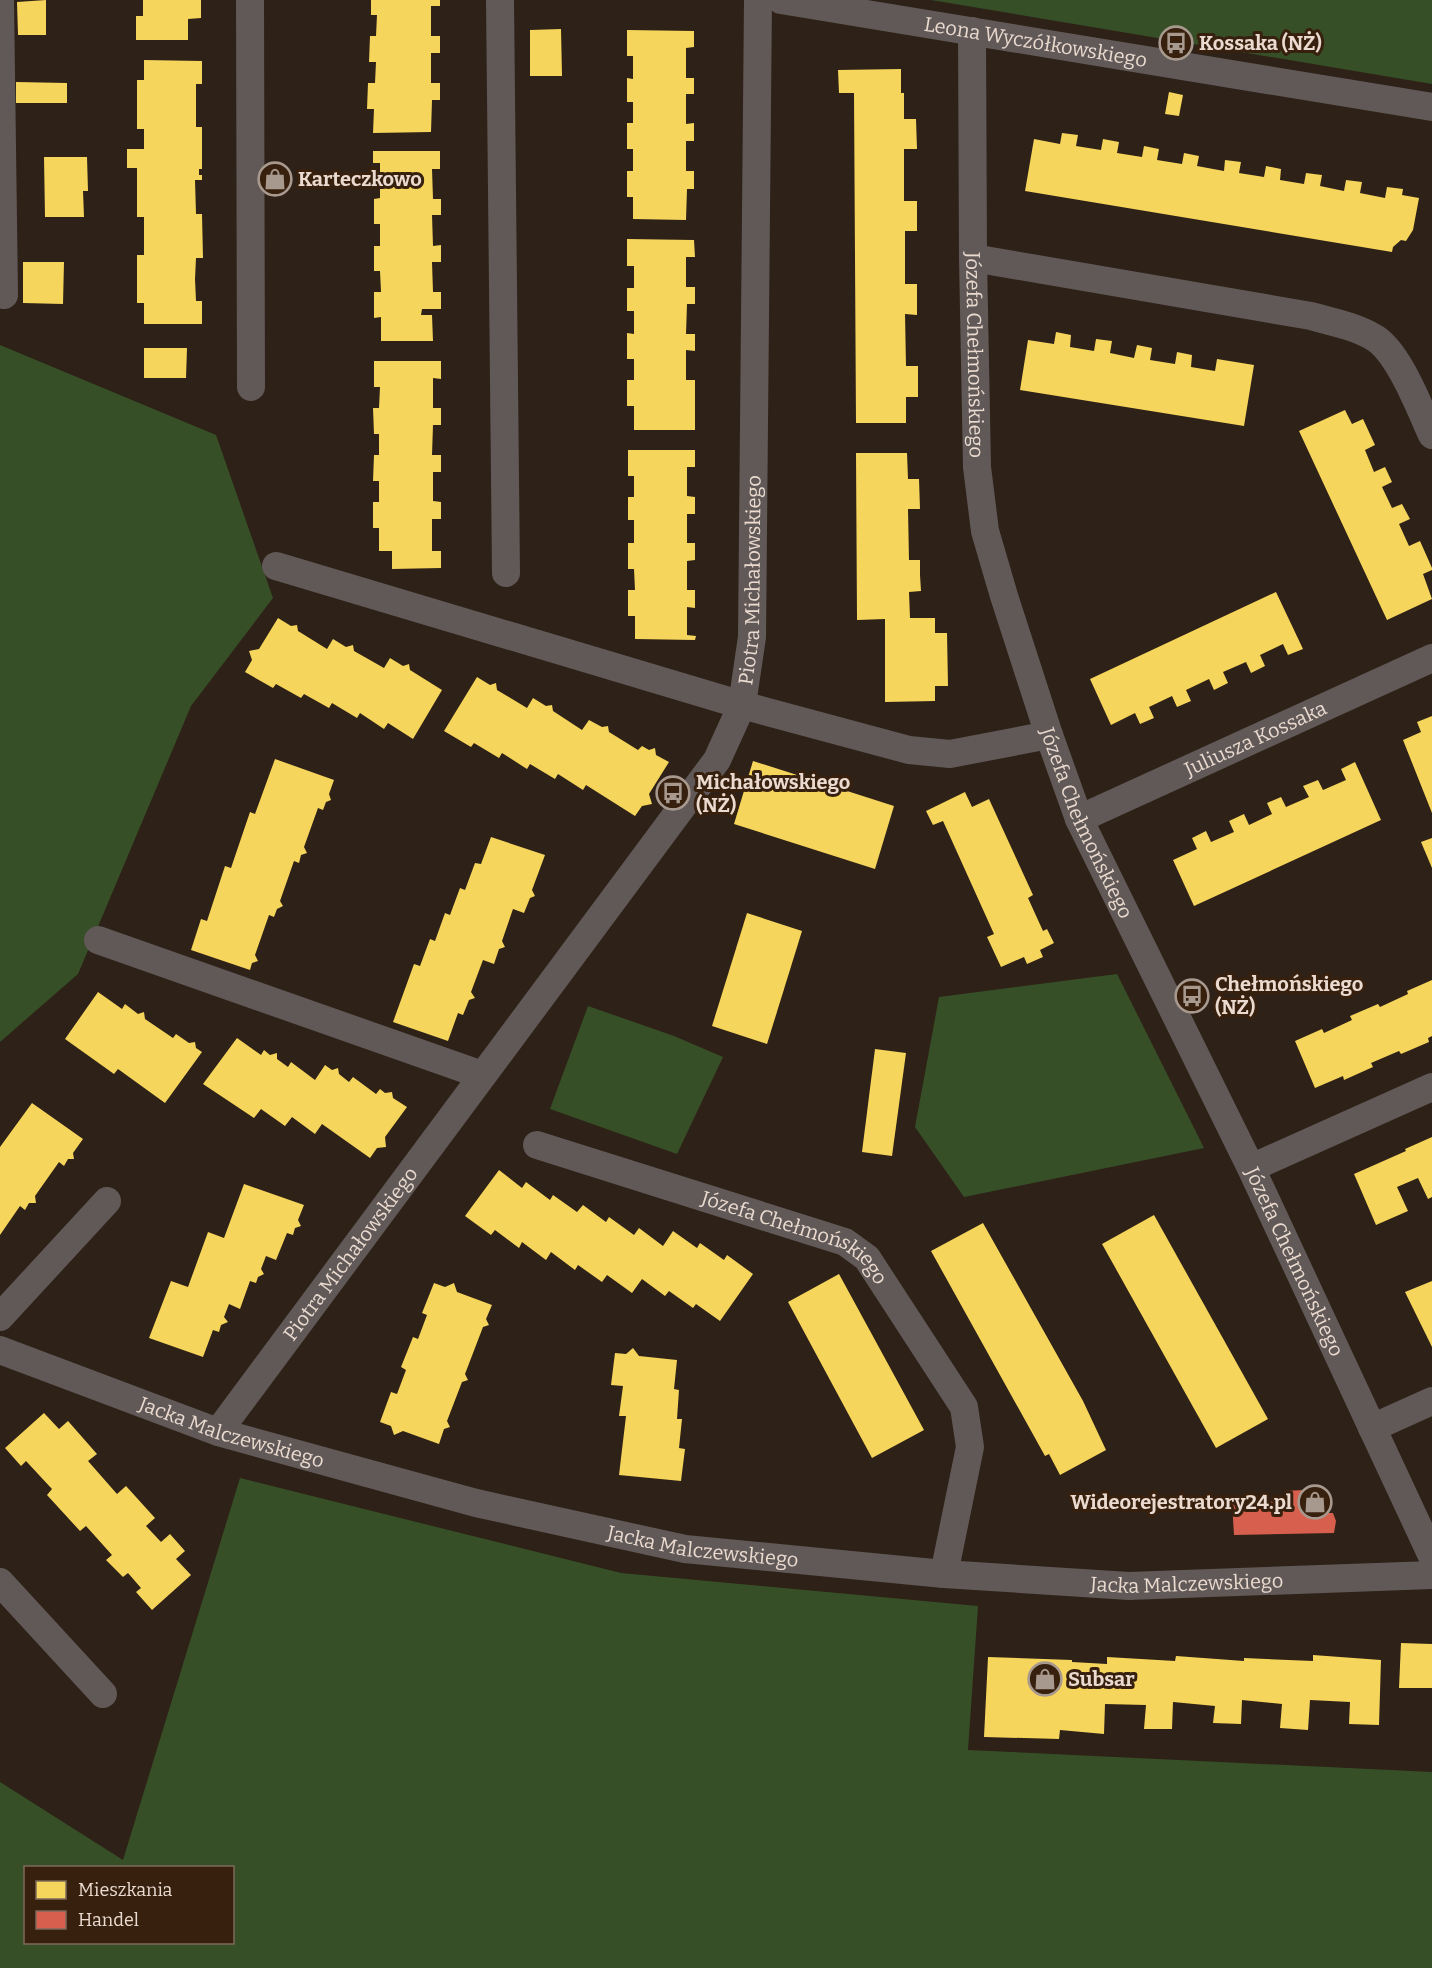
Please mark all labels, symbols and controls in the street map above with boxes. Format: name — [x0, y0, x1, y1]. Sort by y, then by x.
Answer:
street label: Leona Wyczółkowskiego — [922, 12, 1149, 72]
bus stop icon: Kossaka (NŻ) — [1158, 25, 1194, 61]
place label: Kossaka (NŻ) — [1199, 31, 1322, 55]
shop icon: Karteczkowo — [257, 161, 293, 197]
place label: Karteczkowo — [298, 167, 422, 191]
street label: Józefa Chełmońskiego — [961, 251, 989, 458]
street label: Piotra Michałowskiego — [733, 475, 766, 686]
street label: Juliusza Kossaka — [1180, 696, 1330, 782]
street label: Józefa Chełmońskiego — [1035, 723, 1138, 922]
place label: Michałowskiego (NŻ) — [696, 770, 850, 817]
bus stop icon: Michałowskiego (NŻ) — [655, 775, 691, 811]
place label: Chełmońskiego (NŻ) — [1215, 972, 1363, 1019]
bus stop icon: Chełmońskiego (NŻ) — [1174, 978, 1210, 1014]
street label: Piotra Michałowskiego — [278, 1162, 423, 1345]
street label: Józefa Chełmońskiego — [1240, 1162, 1349, 1360]
street label: Józefa Chełmońskiego — [698, 1185, 893, 1289]
street label: Jacka Malczewskiego — [135, 1391, 327, 1473]
shop icon: Wideorejestratory24.pl — [1297, 1484, 1333, 1520]
place label: Wideorejestratory24.pl — [1070, 1490, 1292, 1514]
street label: Jacka Malczewskiego — [604, 1520, 800, 1572]
street label: Jacka Malczewskiego — [1089, 1568, 1284, 1598]
shop icon: Subsar — [1027, 1661, 1063, 1697]
place label: Subsar — [1068, 1667, 1135, 1691]
legend — [24, 1866, 234, 1944]
text: Mieszkania — [78, 1879, 173, 1901]
text: Handel — [78, 1909, 139, 1931]

